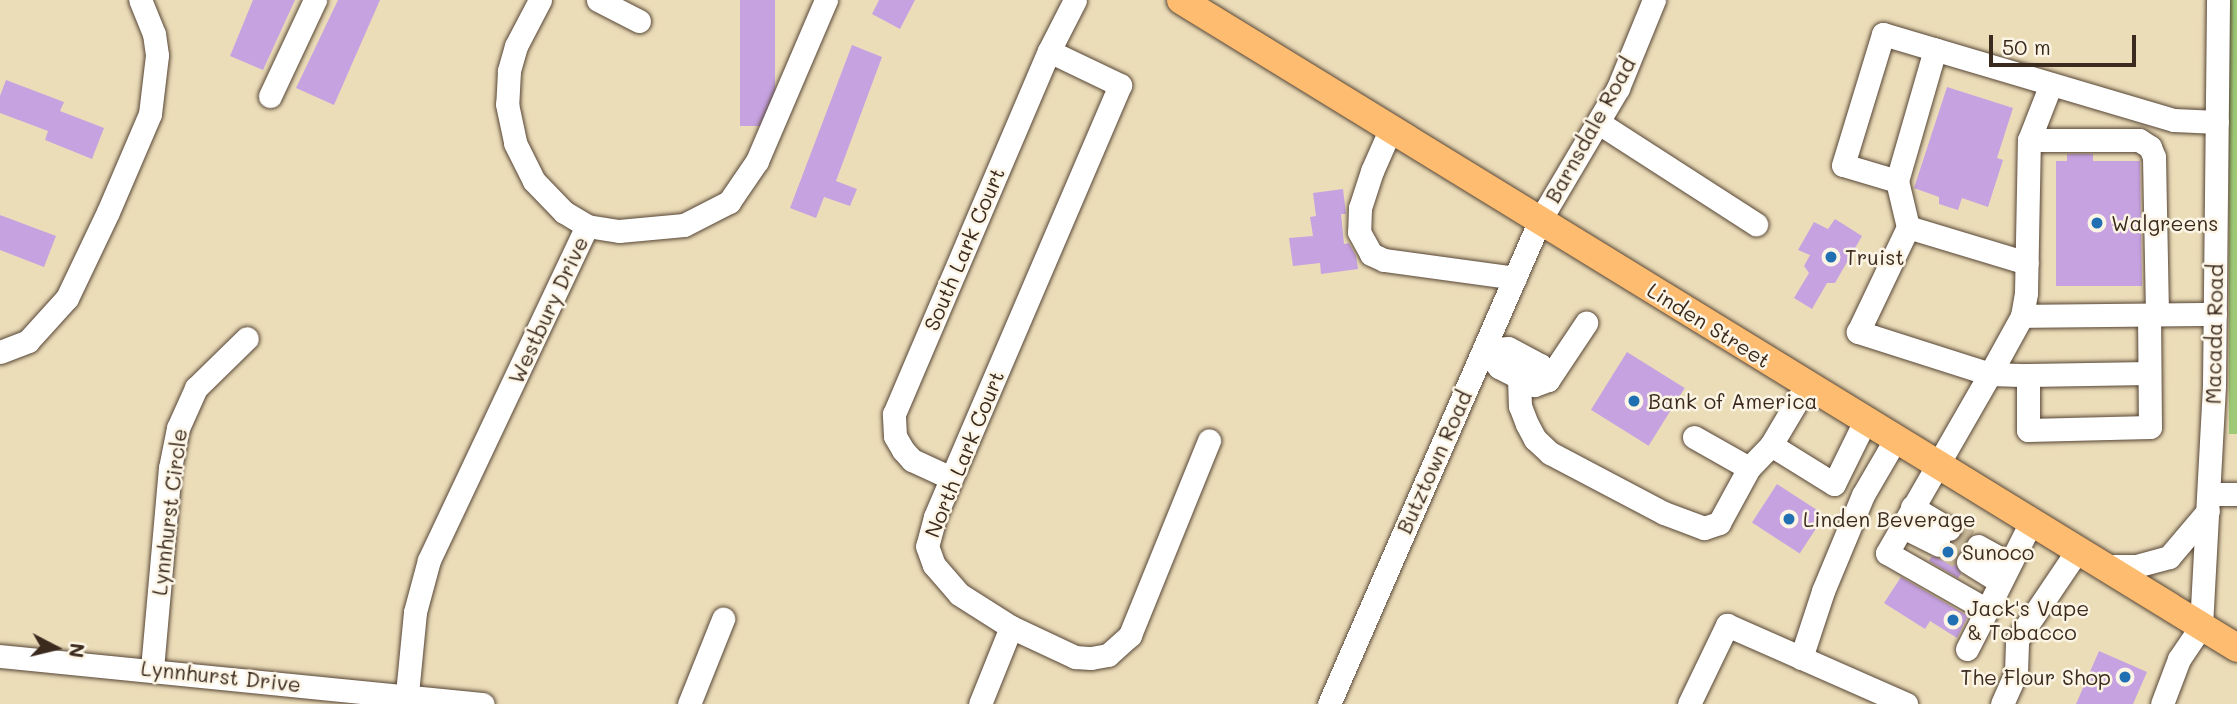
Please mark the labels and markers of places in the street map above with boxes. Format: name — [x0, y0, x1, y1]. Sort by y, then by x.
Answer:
place label: Walgreens — [2111, 210, 2218, 236]
marker: Walgreens — [2089, 215, 2105, 231]
place label: Truist — [1845, 244, 1905, 270]
marker: Truist — [1823, 249, 1839, 265]
place label: Bank of America — [1648, 388, 1818, 414]
marker: Bank of America — [1626, 393, 1642, 409]
place label: Linden Beverage — [1803, 506, 1976, 532]
marker: Linden Beverage — [1781, 511, 1797, 527]
place label: Sunoco — [1962, 539, 2034, 565]
marker: Sunoco — [1940, 544, 1956, 560]
place label: Jack's Vape & Tobacco — [1967, 595, 2089, 645]
marker: Jack's Vape & Tobacco — [1945, 612, 1961, 628]
place label: The Flour Shop — [1960, 664, 2111, 690]
marker: The Flour Shop — [2117, 669, 2133, 685]

